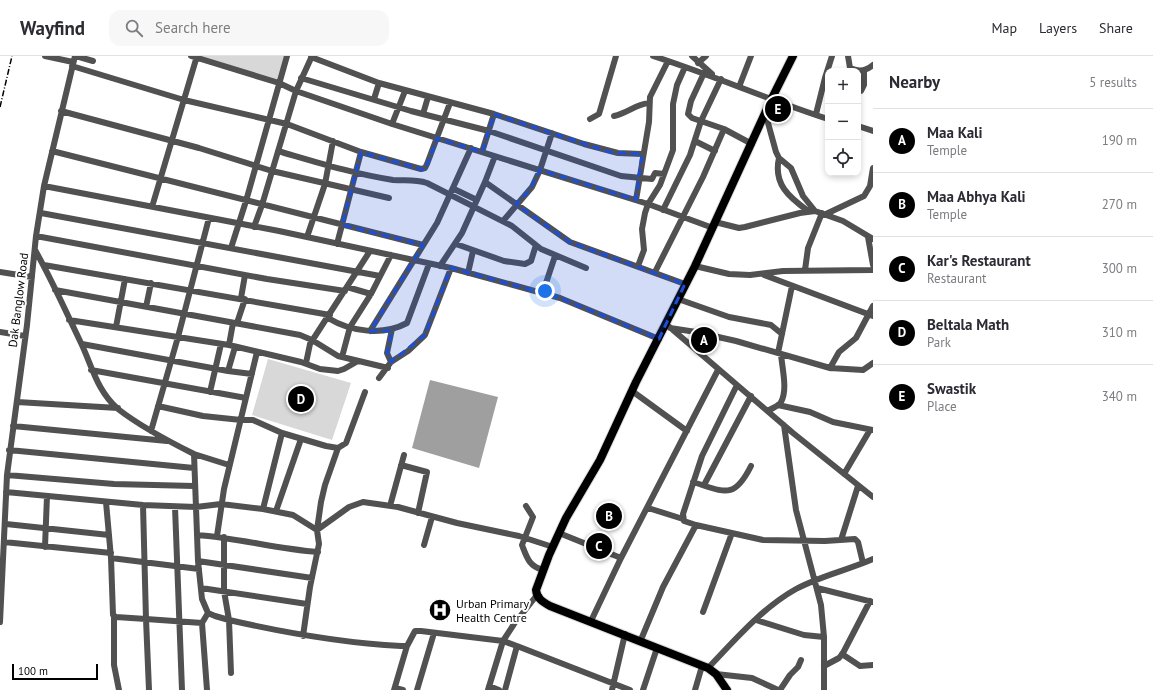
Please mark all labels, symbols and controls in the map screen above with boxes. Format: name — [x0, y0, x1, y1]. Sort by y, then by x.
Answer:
search box — [109, 10, 389, 46]
text: Wayfind — [20, 16, 85, 40]
icon: search — [123, 17, 145, 39]
text: Search here — [155, 18, 231, 37]
text: Map — [991, 19, 1017, 37]
text: Layers — [1039, 19, 1077, 37]
text: Share — [1099, 19, 1133, 37]
map controls — [825, 68, 861, 176]
button: + — [825, 68, 861, 104]
text: Nearby — [889, 71, 940, 93]
text: 5 results — [1089, 74, 1137, 91]
pin: E — [765, 94, 791, 124]
button: − — [825, 104, 861, 140]
text: Maa Kali — [927, 123, 983, 142]
text: A — [898, 132, 906, 149]
text: 190 m — [1102, 132, 1137, 149]
button: locate — [825, 140, 861, 176]
text: Temple — [927, 142, 967, 159]
text: Maa Abhya Kali — [927, 187, 1026, 206]
text: B — [898, 196, 906, 213]
text: 270 m — [1102, 196, 1137, 213]
text: Temple — [927, 206, 967, 223]
text: Kar's Restaurant — [927, 251, 1031, 270]
street label: Dak Banglow Road — [5, 252, 31, 348]
text: C — [898, 260, 906, 277]
text: 300 m — [1102, 260, 1137, 277]
text: Restaurant — [927, 270, 986, 287]
your location — [535, 281, 555, 301]
text: Beltala Math — [927, 315, 1009, 334]
text: D — [898, 324, 906, 341]
text: 310 m — [1102, 324, 1137, 341]
pin: A — [691, 325, 717, 355]
text: Park — [927, 334, 951, 351]
text: Swastik — [927, 379, 976, 398]
pin: D — [288, 384, 314, 414]
text: E — [899, 388, 905, 405]
text: 340 m — [1102, 388, 1137, 405]
text: Place — [927, 398, 957, 415]
pin: B — [596, 501, 622, 531]
pin: C — [586, 531, 612, 561]
place label: Urban Primary Health Centre — [456, 596, 529, 625]
hospital icon: Urban Primary Health Centre — [427, 597, 453, 623]
scale bar — [12, 662, 98, 681]
text: 100 m — [18, 664, 48, 678]

